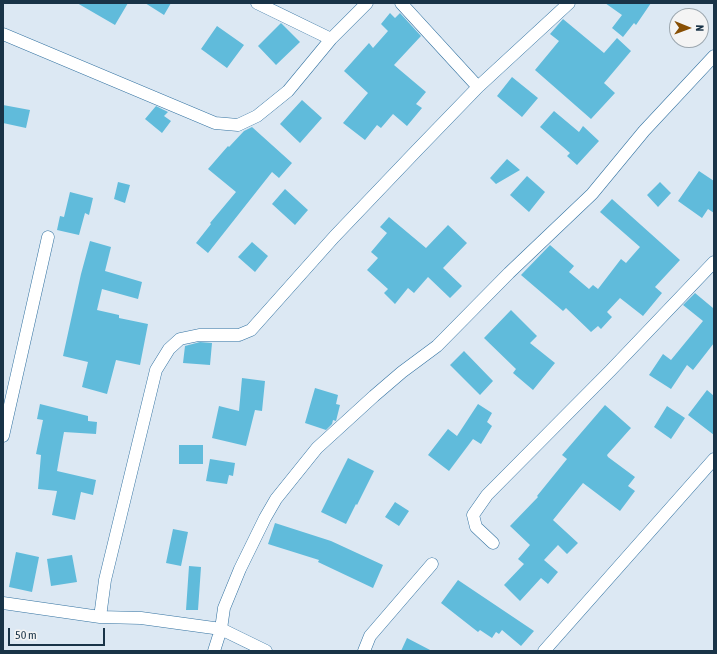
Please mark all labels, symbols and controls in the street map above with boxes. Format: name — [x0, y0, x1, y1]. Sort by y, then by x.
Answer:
north arrow — [669, 8, 709, 48]
text: N — [694, 25, 706, 32]
scale bar — [10, 620, 107, 646]
text: 50 m — [15, 628, 37, 642]

